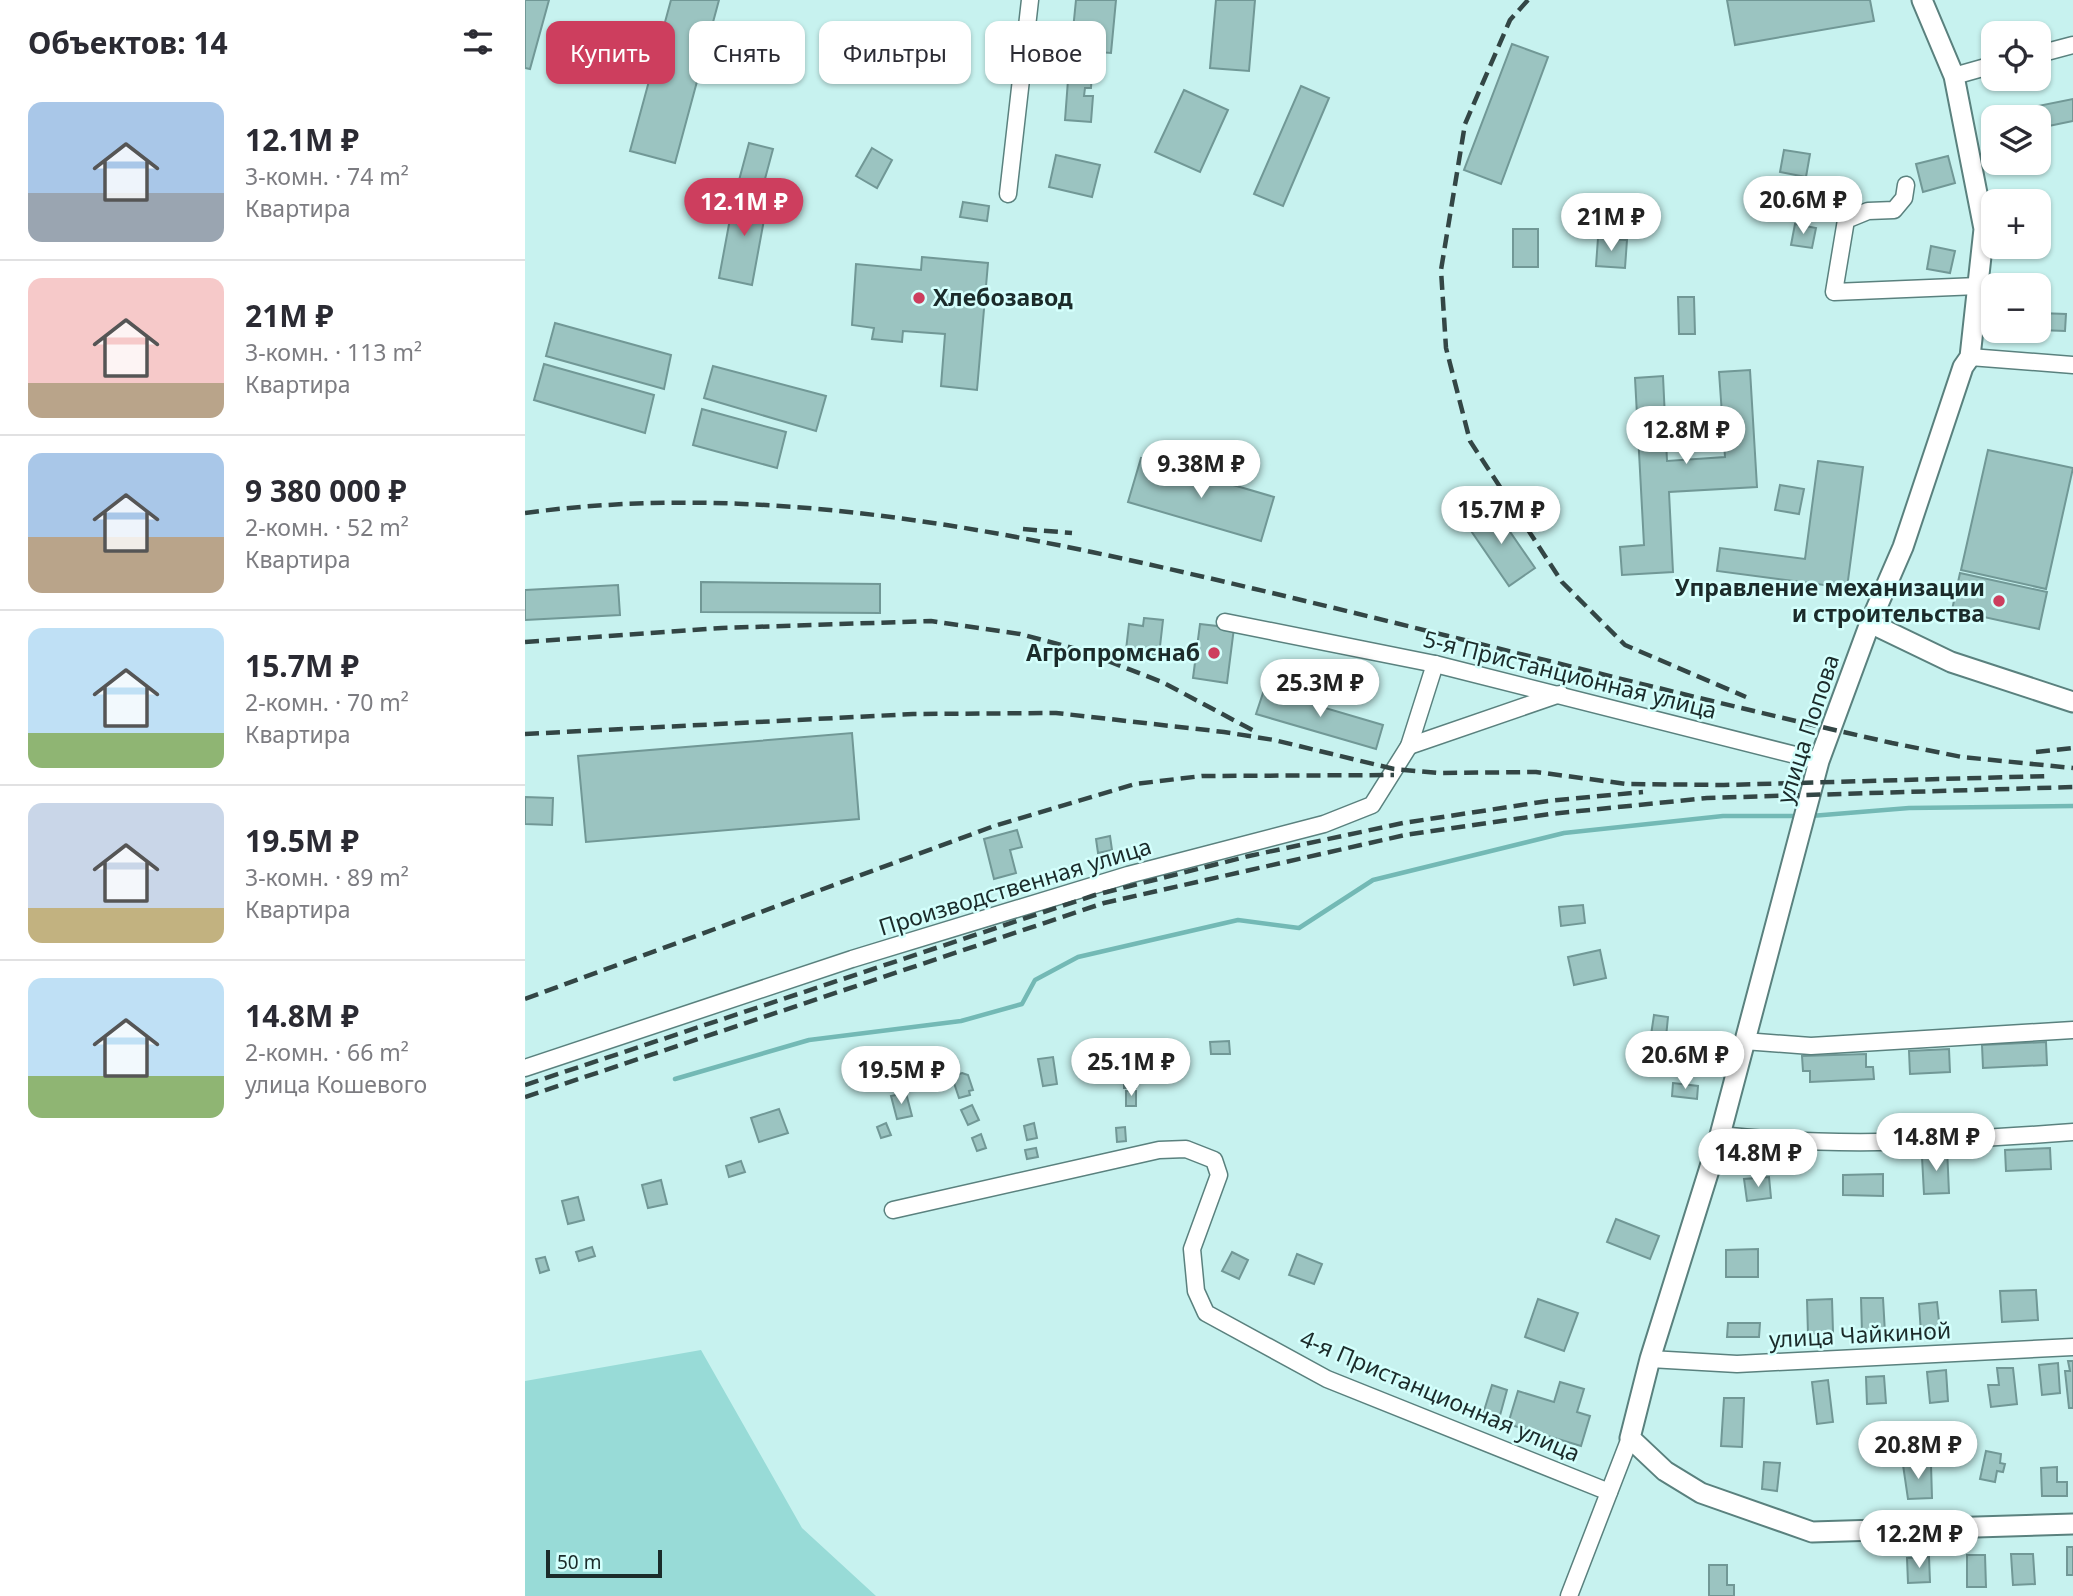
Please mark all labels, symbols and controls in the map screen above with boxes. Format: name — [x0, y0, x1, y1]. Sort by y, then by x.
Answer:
chip: Купить — [546, 21, 675, 84]
chip: Снять — [689, 21, 805, 84]
chip: Фильтры — [819, 21, 971, 84]
chip: Новое — [985, 21, 1106, 84]
map controls — [1981, 21, 2051, 343]
button: locate — [1981, 21, 2051, 91]
text: Объектов: 14 — [28, 22, 228, 63]
icon: filters — [459, 23, 497, 61]
button: layers — [1981, 105, 2051, 175]
text: 12.1M ₽ — [245, 119, 359, 160]
icon: home — [84, 130, 168, 214]
text: 3-комн. · 74 m² — [245, 160, 409, 192]
pin: 20.6M ₽ — [1738, 176, 1868, 236]
pin: 12.1M ₽ — [679, 178, 809, 238]
text: 20.6M ₽ — [1759, 183, 1847, 215]
text: 12.1M ₽ — [700, 185, 788, 217]
button: + — [1981, 189, 2051, 259]
text: Квартира — [245, 192, 351, 224]
pin: 21M ₽ — [1562, 194, 1660, 253]
text: 21M ₽ — [1577, 200, 1645, 232]
button: − — [1981, 273, 2051, 343]
place label: Хлебозавод — [933, 281, 1073, 313]
marker: Хлебозавод — [911, 290, 927, 306]
text: 21M ₽ — [245, 295, 333, 336]
icon: home — [84, 306, 168, 390]
text: 3-комн. · 113 m² — [245, 336, 422, 368]
text: Квартира — [245, 368, 351, 400]
pin: 12.8M ₽ — [1621, 406, 1751, 466]
text: 12.8M ₽ — [1642, 413, 1730, 445]
pin: 9.38M ₽ — [1136, 440, 1266, 500]
text: 9.38M ₽ — [1157, 447, 1245, 479]
text: 9 380 000 ₽ — [245, 470, 407, 511]
icon: home — [84, 481, 168, 565]
pin: 15.7M ₽ — [1436, 486, 1566, 546]
text: 15.7M ₽ — [1457, 493, 1545, 525]
text: 2-комн. · 52 m² — [245, 511, 409, 543]
text: Квартира — [245, 543, 351, 575]
place label: Управление механизации и строительства — [1675, 571, 1985, 629]
marker: Управление механизации и строительства — [1991, 593, 2007, 609]
street label: 5-я Пристанционная улица — [1420, 622, 1720, 726]
place label: Агропромснаб — [1026, 636, 1200, 668]
text: 15.7M ₽ — [245, 645, 359, 686]
marker: Агропромснаб — [1206, 645, 1222, 661]
street label: улица Попова — [1768, 650, 1846, 807]
icon: home — [84, 656, 168, 740]
pin: 25.3M ₽ — [1255, 660, 1385, 719]
text: 25.3M ₽ — [1276, 666, 1364, 698]
text: 2-комн. · 70 m² — [245, 686, 409, 718]
text: Квартира — [245, 718, 351, 750]
text: 19.5M ₽ — [245, 820, 359, 861]
street label: Производственная улица — [874, 829, 1155, 943]
icon: home — [84, 831, 168, 915]
text: 3-комн. · 89 m² — [245, 861, 409, 893]
text: Квартира — [245, 893, 351, 925]
text: 14.8M ₽ — [245, 995, 359, 1036]
icon: home — [84, 1006, 168, 1090]
pin: 20.6M ₽ — [1620, 1032, 1750, 1091]
text: 2-комн. · 66 m² — [245, 1036, 409, 1068]
pin: 25.1M ₽ — [1066, 1038, 1196, 1098]
text: 20.6M ₽ — [1641, 1038, 1729, 1070]
text: 25.1M ₽ — [1087, 1045, 1175, 1077]
pin: 19.5M ₽ — [836, 1046, 966, 1106]
text: 19.5M ₽ — [857, 1053, 945, 1085]
text: улица Кошевого — [245, 1068, 427, 1100]
pin: 14.8M ₽ — [1871, 1114, 2001, 1173]
text: 14.8M ₽ — [1892, 1120, 1980, 1152]
pin: 14.8M ₽ — [1693, 1130, 1823, 1189]
text: 14.8M ₽ — [1714, 1136, 1802, 1168]
street label: улица Чайкиной — [1768, 1313, 1952, 1355]
street label: 4-я Пристанционная улица — [1295, 1321, 1585, 1469]
pin: 20.8M ₽ — [1853, 1422, 1983, 1481]
text: 20.8M ₽ — [1874, 1428, 1962, 1460]
pin: 12.2M ₽ — [1854, 1510, 1984, 1570]
text: 12.2M ₽ — [1875, 1517, 1963, 1549]
scale bar — [546, 1547, 661, 1579]
text: 50 m — [557, 1549, 601, 1575]

